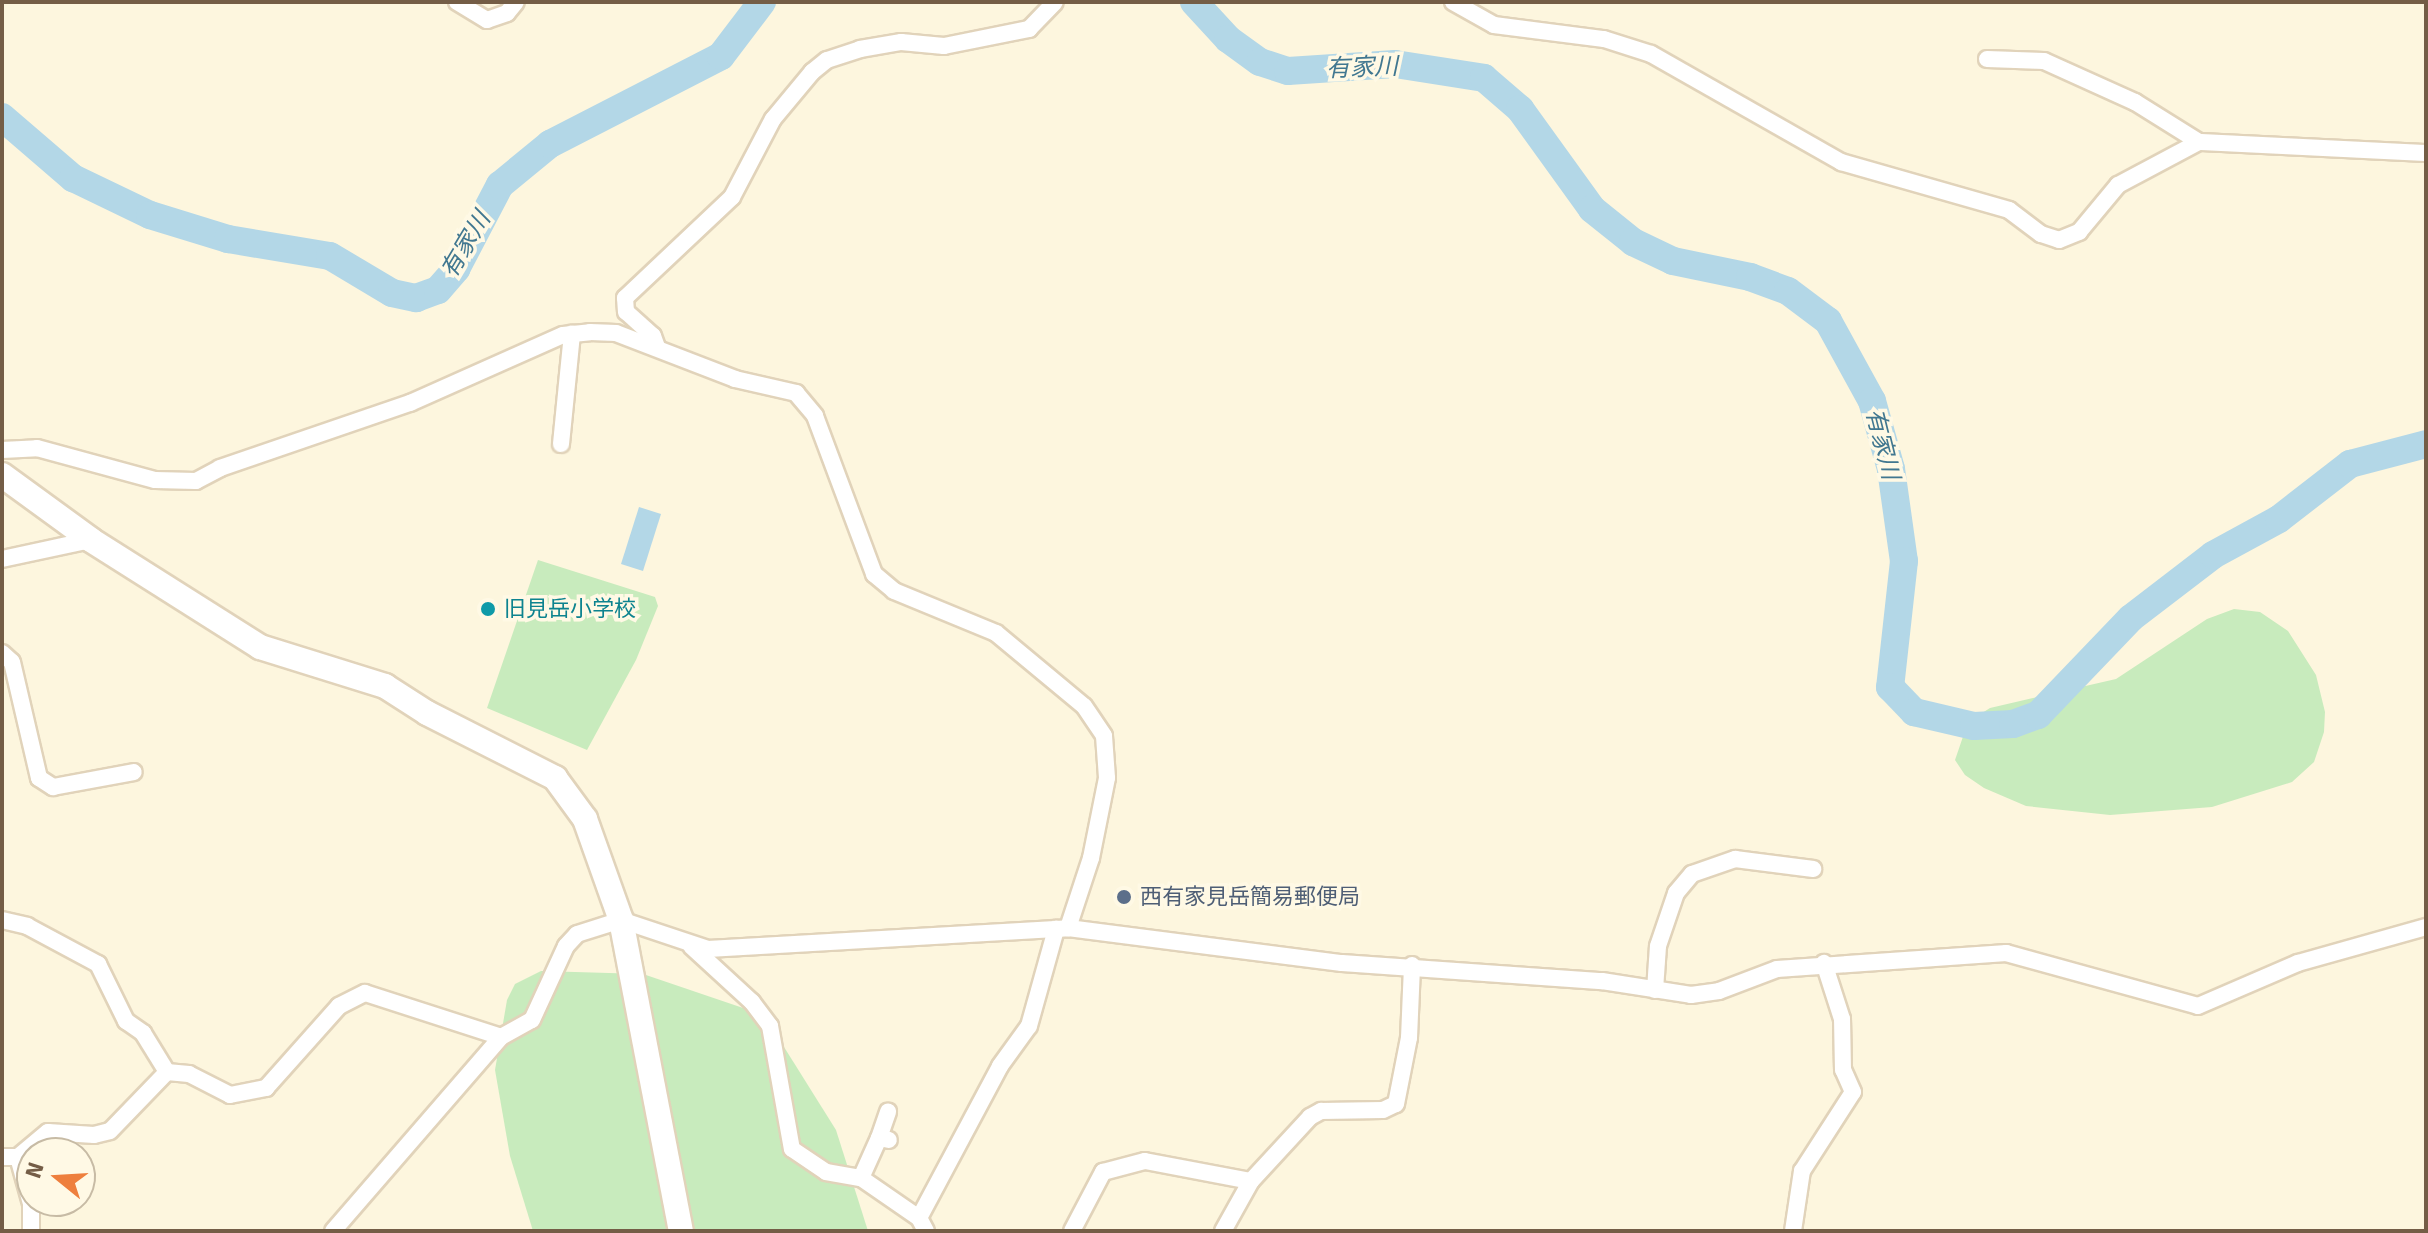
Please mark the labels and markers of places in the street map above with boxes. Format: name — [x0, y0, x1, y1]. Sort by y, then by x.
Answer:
place label: 旧見岳小学校 — [504, 596, 636, 622]
marker: 旧見岳小学校 — [479, 600, 497, 618]
place label: 西有家見岳簡易郵便局 — [1140, 884, 1360, 910]
marker: 西有家見岳簡易郵便局 — [1115, 888, 1133, 906]

